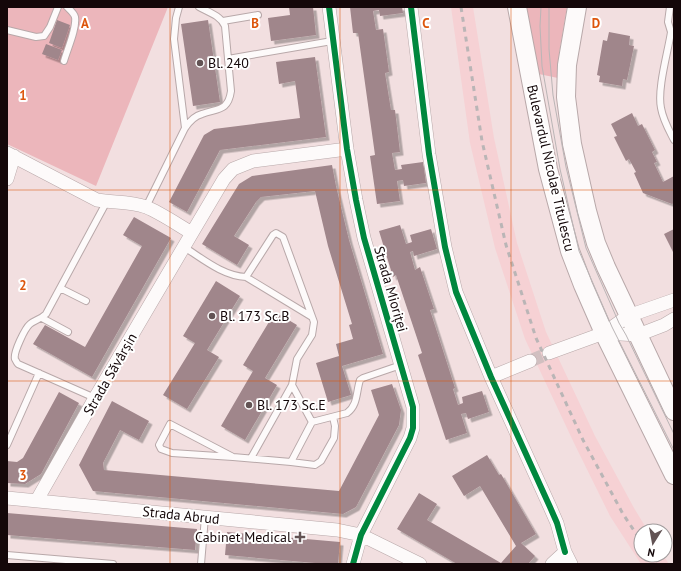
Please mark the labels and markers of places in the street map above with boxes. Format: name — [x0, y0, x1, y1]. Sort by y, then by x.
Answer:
place label: Bl. 240 — [208, 54, 249, 72]
marker: Bl. 240 — [195, 58, 205, 68]
place label: Bl. 173 Sc.B — [220, 307, 289, 325]
marker: Bl. 173 Sc.B — [207, 311, 217, 321]
place label: Bl. 173 Sc.E — [257, 396, 326, 414]
marker: Bl. 173 Sc.E — [244, 400, 254, 410]
place label: Cabinet Medical — [195, 528, 291, 546]
marker: Cabinet Medical — [294, 531, 306, 543]

